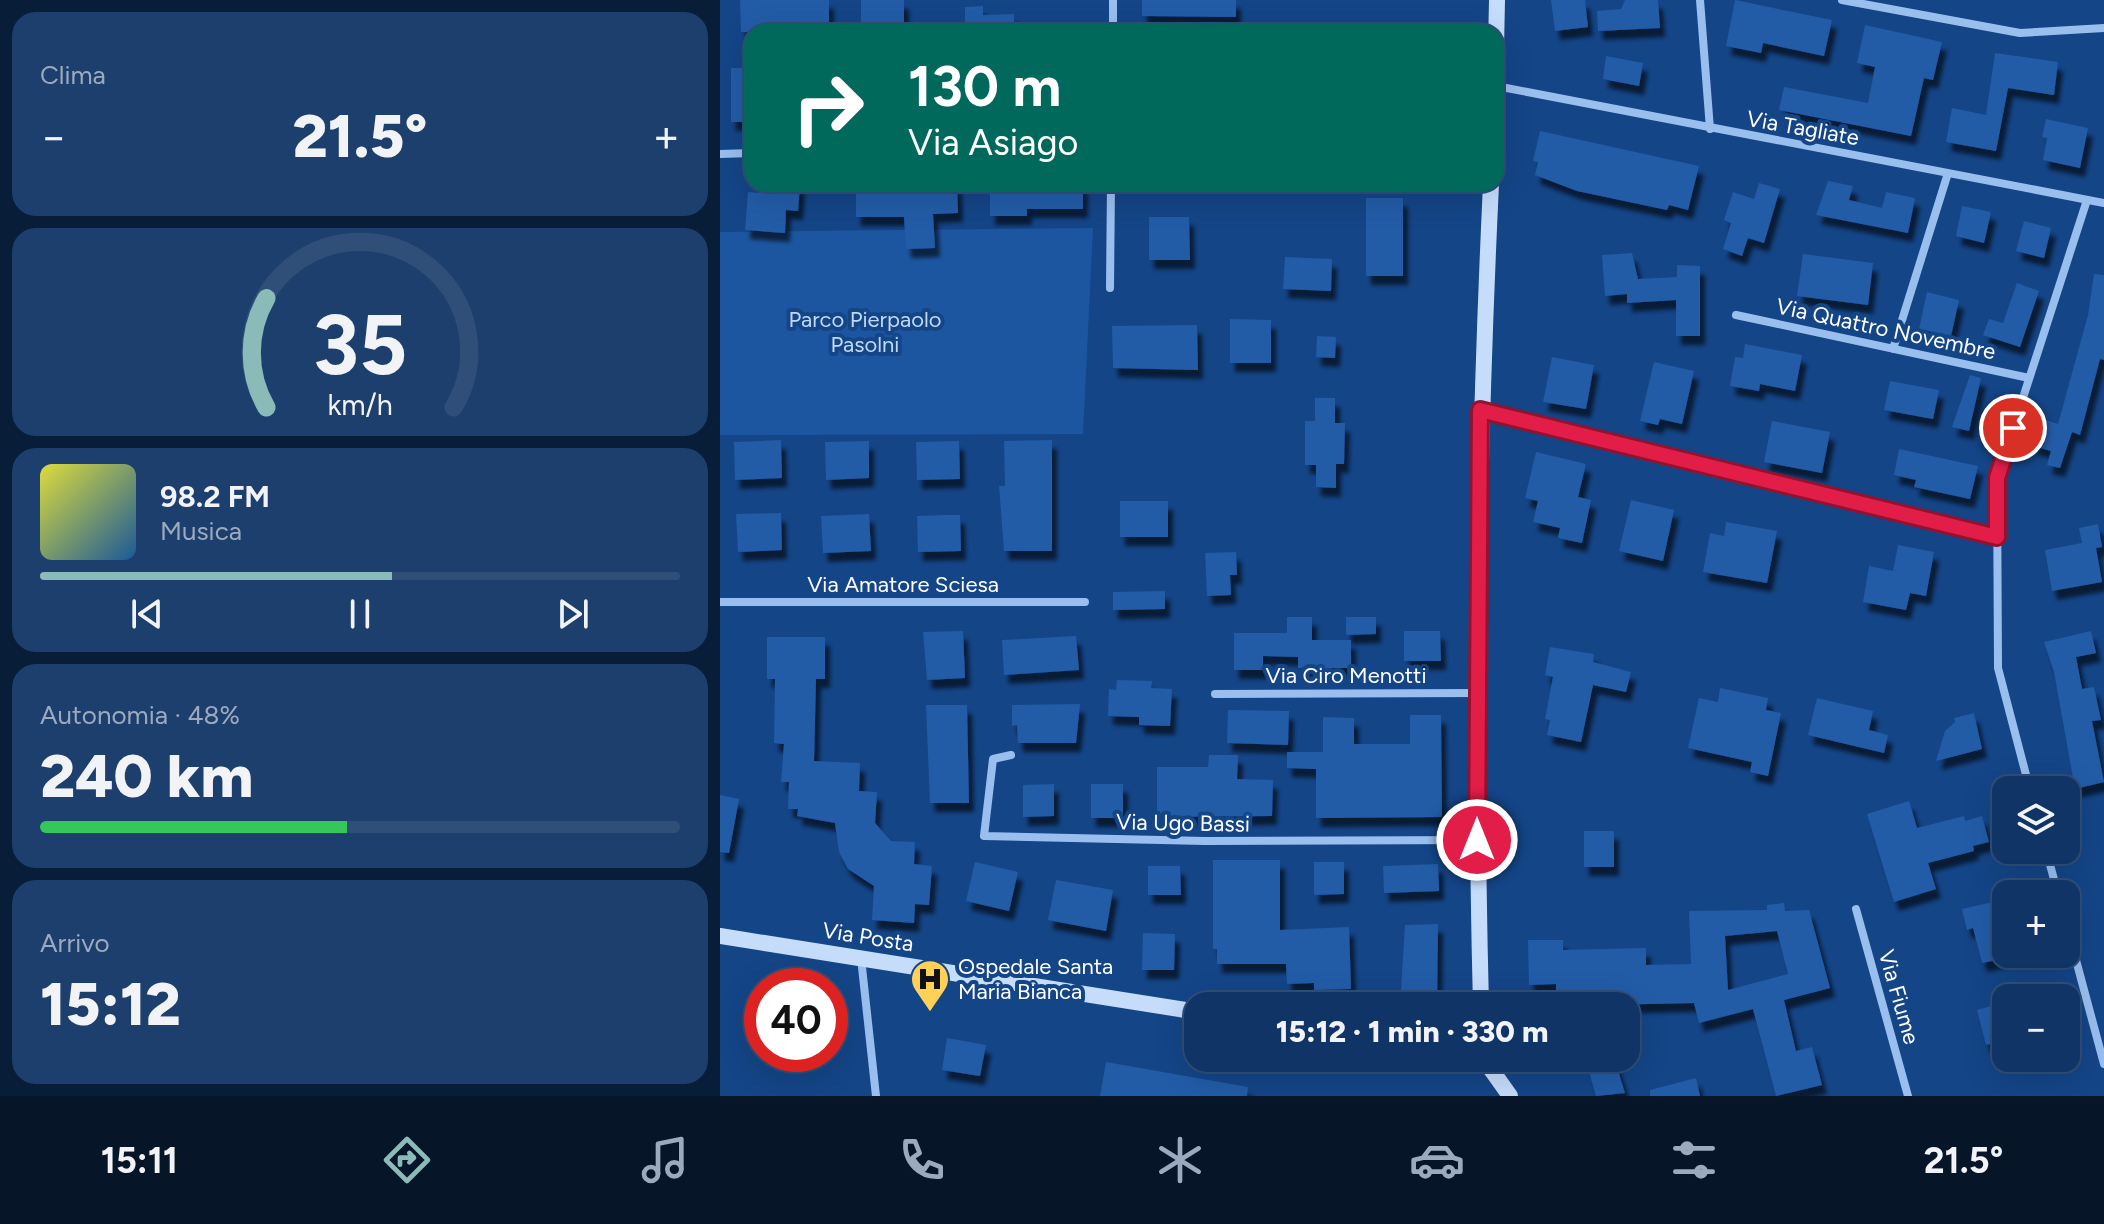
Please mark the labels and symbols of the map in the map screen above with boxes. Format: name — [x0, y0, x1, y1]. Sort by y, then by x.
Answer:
street label: Via Tagliate — [1745, 105, 1861, 151]
street label: Via Quattro Novembre — [1774, 293, 1998, 365]
park label: Parco Pierpaolo Pasolni — [788, 306, 942, 358]
pin — [1979, 394, 2047, 462]
street label: Via Amatore Sciesa — [807, 571, 999, 598]
street label: Via Ciro Menotti — [1266, 662, 1427, 689]
position arrow — [1435, 798, 1519, 882]
street label: Via Ugo Bassi — [1116, 808, 1250, 838]
street label: Via Posta — [820, 916, 916, 958]
street label: Via Fiume — [1873, 947, 1925, 1047]
place label: Ospedale Santa Maria Bianca — [958, 953, 1113, 1005]
hospital icon: Ospedale Santa Maria Bianca — [909, 958, 951, 1013]
speed limit sign: 40 — [744, 968, 848, 1072]

